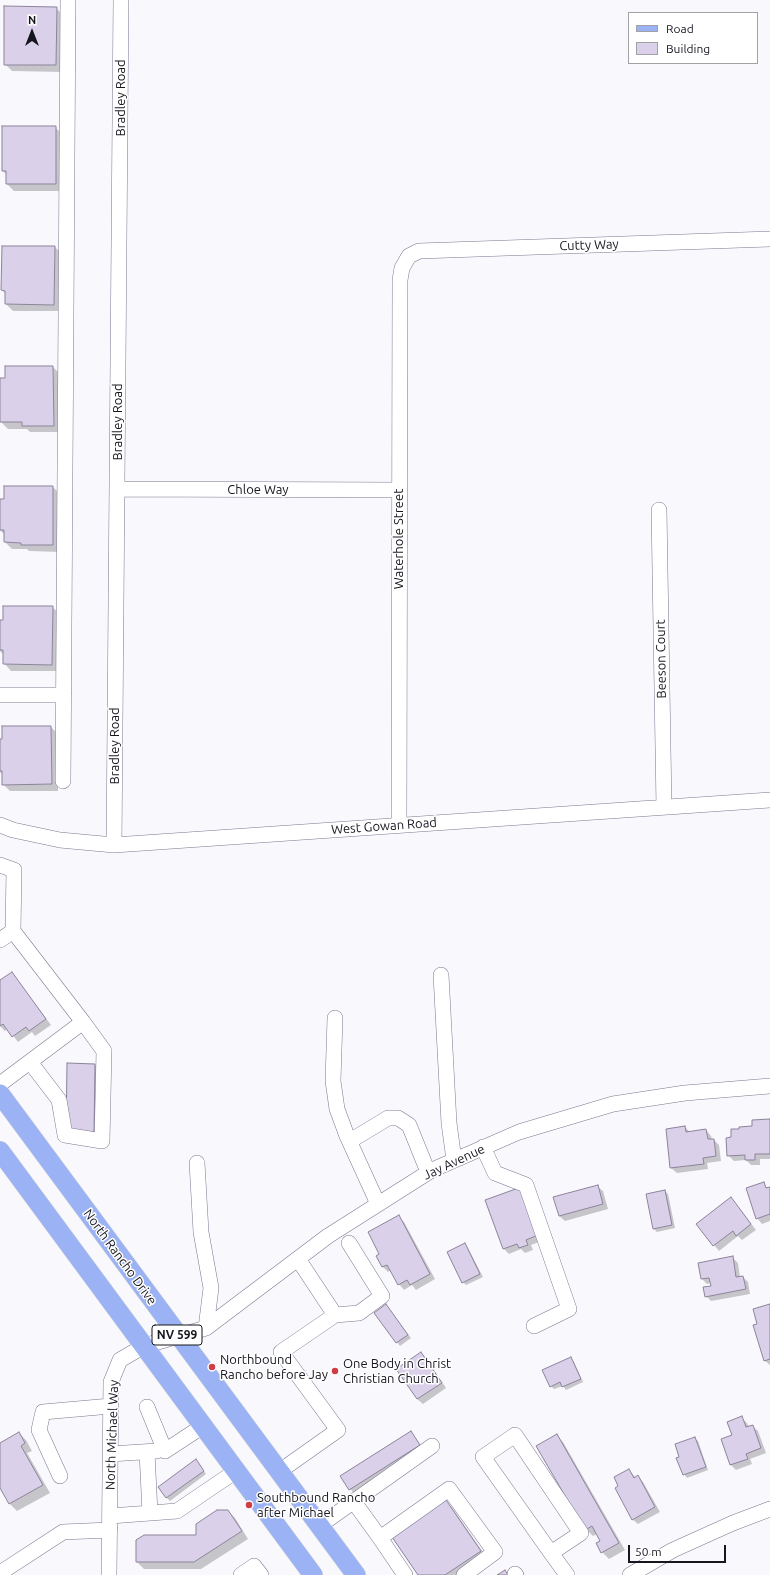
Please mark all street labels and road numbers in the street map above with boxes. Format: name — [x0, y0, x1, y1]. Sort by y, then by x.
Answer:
street label: Bradley Road — [113, 59, 129, 137]
street label: Cutty Way — [559, 236, 619, 254]
street label: Bradley Road — [110, 383, 126, 461]
street label: Chloe Way — [227, 482, 289, 498]
street label: Waterhole Street — [391, 489, 407, 589]
street label: Beeson Court — [653, 619, 669, 699]
street label: Bradley Road — [107, 707, 123, 785]
street label: West Gowan Road — [331, 815, 437, 837]
street label: Jay Avenue — [421, 1141, 487, 1183]
street label: North Rancho Drive — [80, 1206, 160, 1308]
road number: NV 599 — [152, 1325, 202, 1345]
street label: North Michael Way — [102, 1380, 122, 1490]

